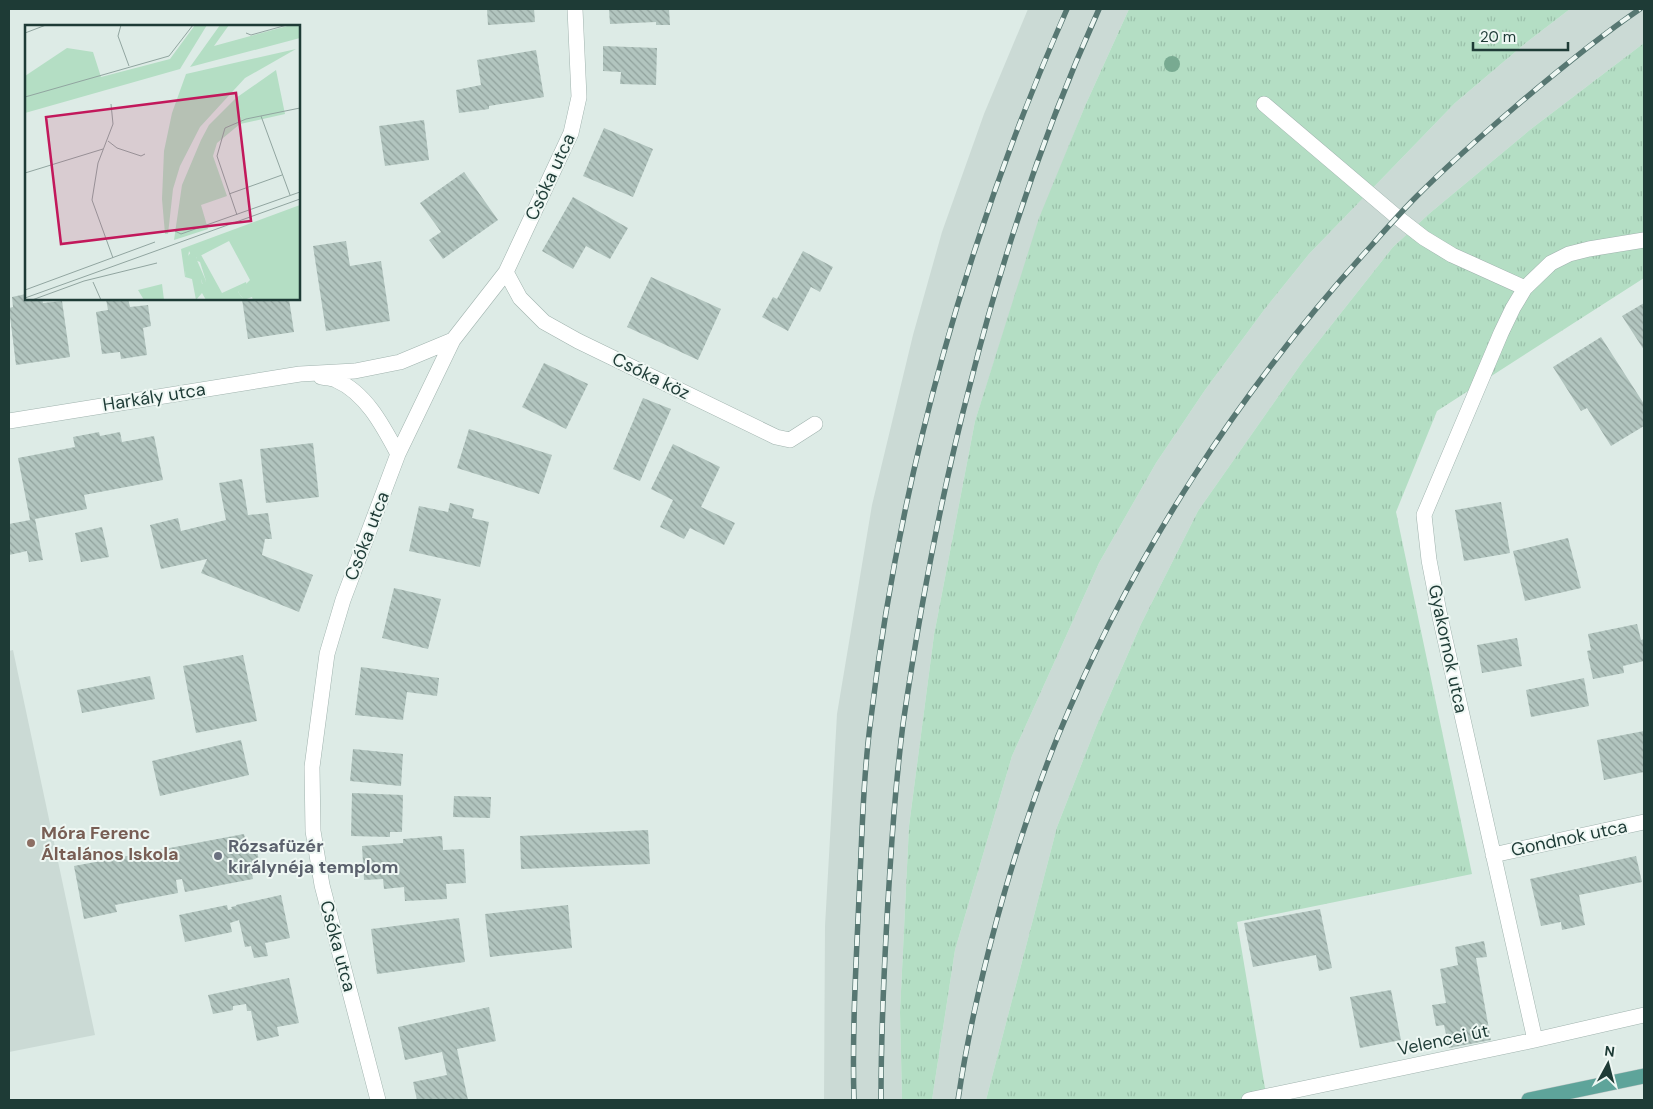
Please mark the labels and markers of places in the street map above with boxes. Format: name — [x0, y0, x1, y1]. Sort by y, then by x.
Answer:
place label: Móra Ferenc Általános Iskola — [41, 821, 179, 866]
place label: Rózsafüzér királynéja templom — [228, 834, 398, 879]
marker: Móra Ferenc Általános Iskola — [25, 837, 37, 849]
marker: Rózsafüzér királynéja templom — [212, 850, 224, 862]

